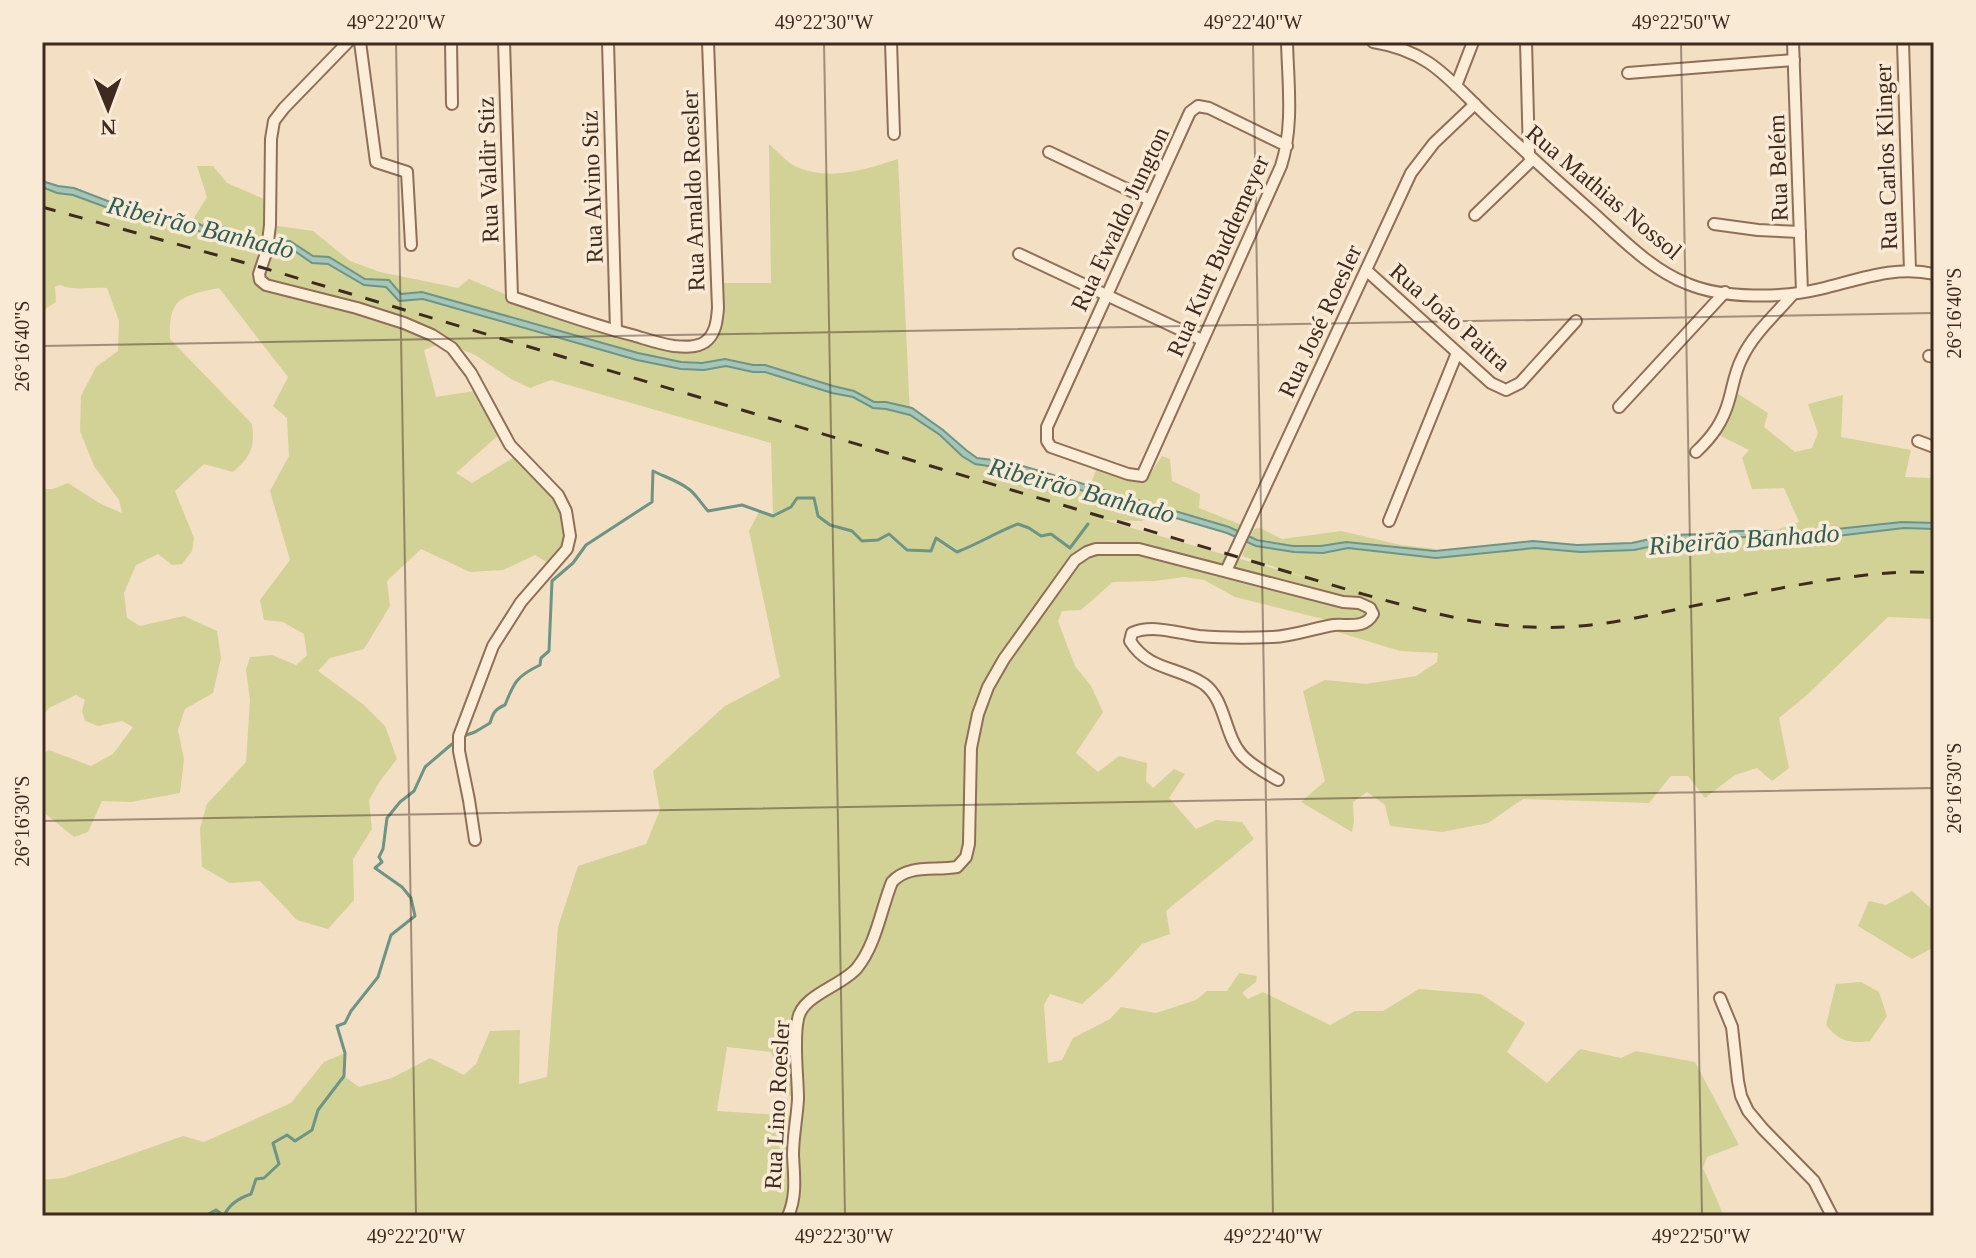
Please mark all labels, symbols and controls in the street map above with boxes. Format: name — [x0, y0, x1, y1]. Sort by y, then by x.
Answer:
text: 49°22'20"W — [347, 11, 445, 33]
text: 49°22'30"W — [775, 11, 873, 33]
text: 49°22'40"W — [1204, 11, 1302, 33]
text: 49°22'50"W — [1632, 11, 1730, 33]
street label: Rua Carlos Klinger — [1870, 63, 1902, 251]
north arrow — [68, 68, 148, 148]
street label: Rua Arnaldo Roesler — [676, 90, 710, 292]
street label: Rua Valdir Stiz — [472, 96, 504, 244]
street label: Rua Alvino Stiz — [576, 110, 608, 264]
street label: Rua Belém — [1763, 114, 1793, 222]
text: N — [100, 115, 117, 140]
street label: Rua Mathias Nossol — [1521, 119, 1687, 265]
street label: Rua Ewaldo Jungton — [1066, 123, 1174, 315]
street label: Rua Kurt Buddemeyer — [1162, 151, 1274, 361]
water label: Ribeirão Banhado — [104, 190, 297, 265]
street label: Rua José Roesler — [1273, 241, 1367, 401]
street label: Rua João Paitra — [1385, 258, 1516, 376]
text: 26°16'40"S — [1943, 268, 1965, 358]
text: 26°16'40"S — [11, 301, 33, 391]
water label: Ribeirão Banhado — [985, 451, 1178, 529]
water label: Ribeirão Banhado — [1647, 518, 1841, 561]
text: 26°16'30"S — [1943, 743, 1965, 833]
text: 26°16'30"S — [11, 776, 33, 866]
street label: Rua Lino Roesler — [760, 1020, 794, 1190]
text: 49°22'20"W — [367, 1225, 465, 1247]
text: 49°22'30"W — [795, 1225, 893, 1247]
text: 49°22'40"W — [1224, 1225, 1322, 1247]
text: 49°22'50"W — [1652, 1225, 1750, 1247]

